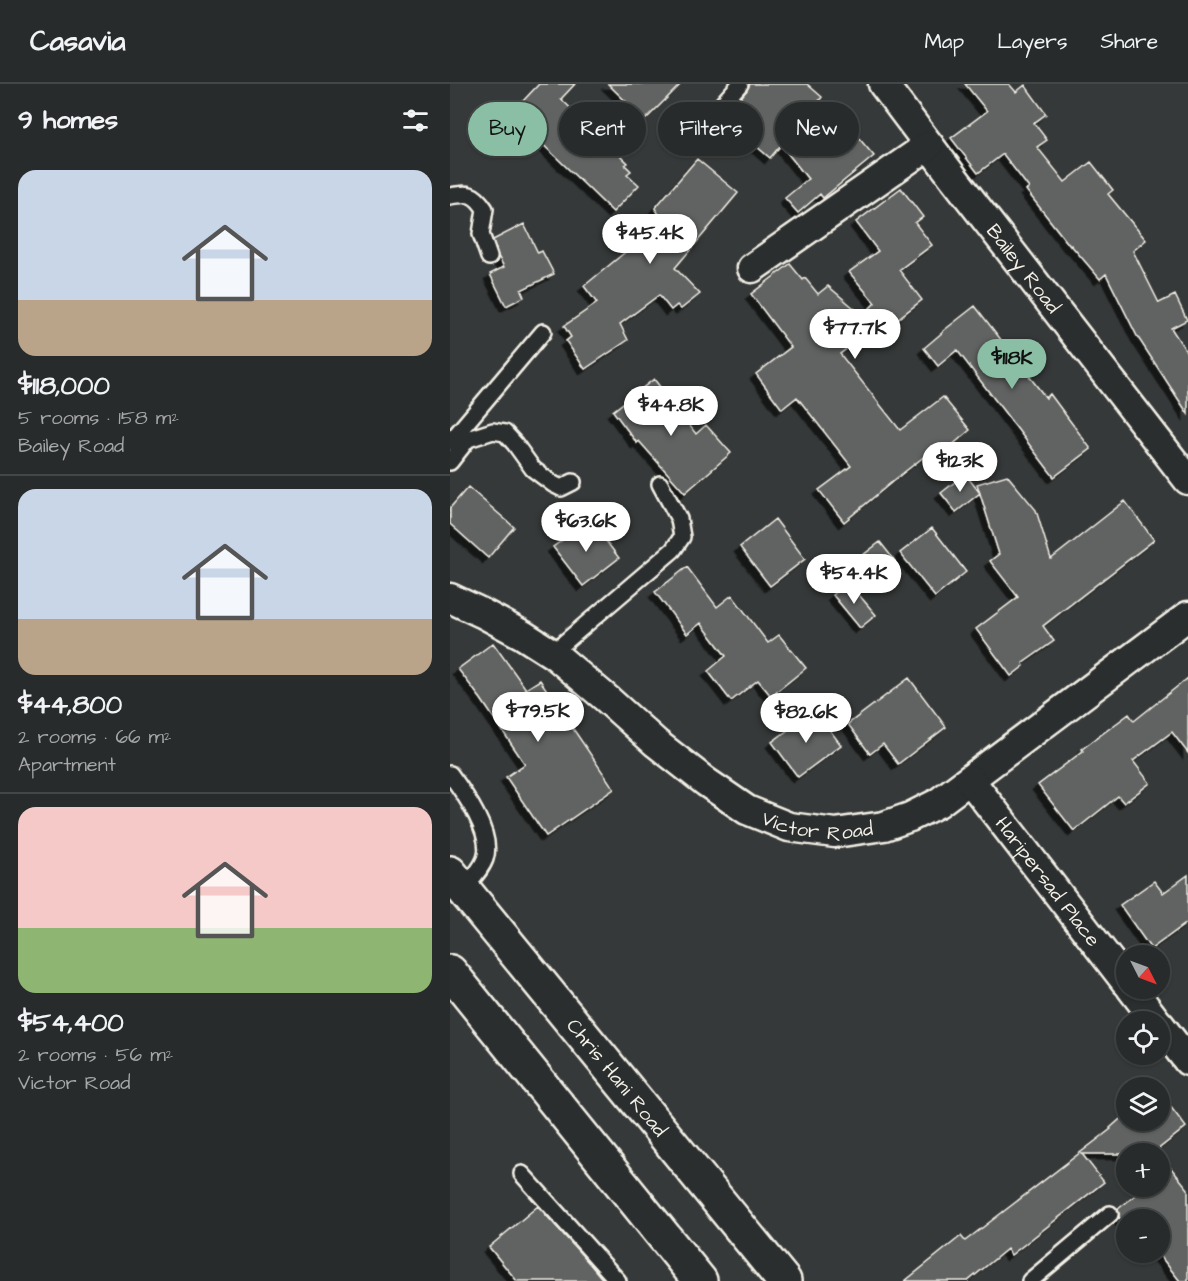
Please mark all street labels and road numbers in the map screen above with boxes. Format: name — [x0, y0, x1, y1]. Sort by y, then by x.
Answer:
street label: Bailey Road — [979, 218, 1067, 320]
street label: Victor Road — [757, 804, 875, 849]
street label: Haripersad Place — [988, 811, 1107, 953]
street label: Chris Hani Road — [560, 1013, 673, 1143]

